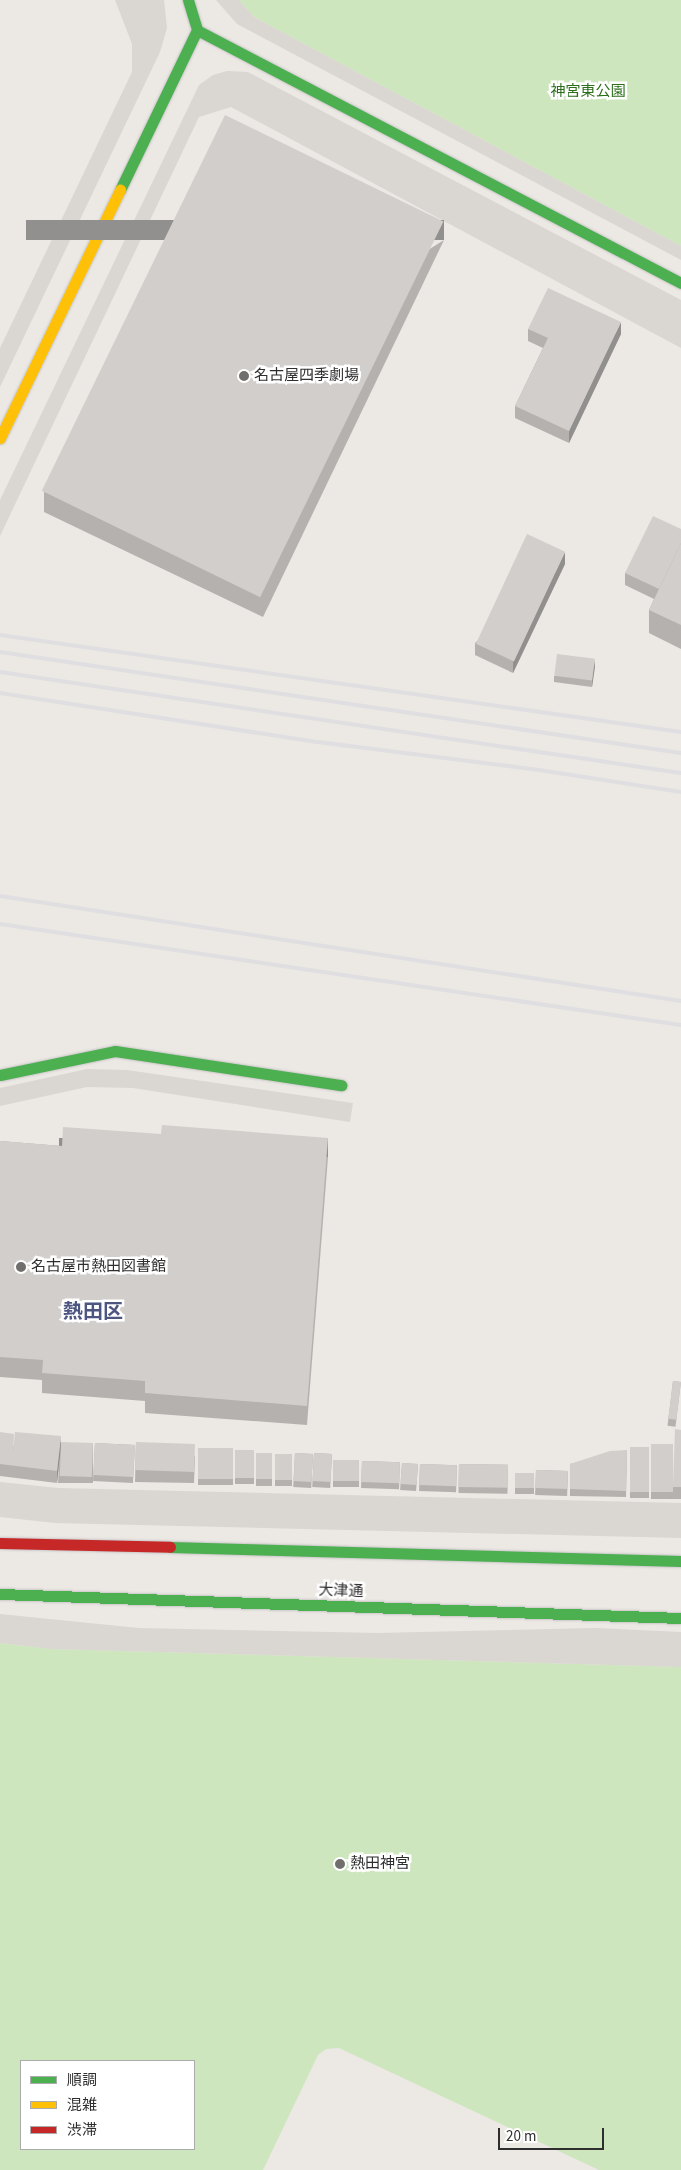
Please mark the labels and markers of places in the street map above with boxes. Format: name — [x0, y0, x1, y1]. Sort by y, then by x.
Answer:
place label: 名古屋四季劇場 — [254, 367, 359, 385]
marker: 名古屋四季劇場 — [238, 370, 250, 382]
place label: 名古屋市熱田図書館 — [31, 1258, 166, 1276]
marker: 名古屋市熱田図書館 — [15, 1261, 27, 1273]
place label: 熱田神宮 — [350, 1855, 410, 1873]
marker: 熱田神宮 — [334, 1858, 346, 1870]

